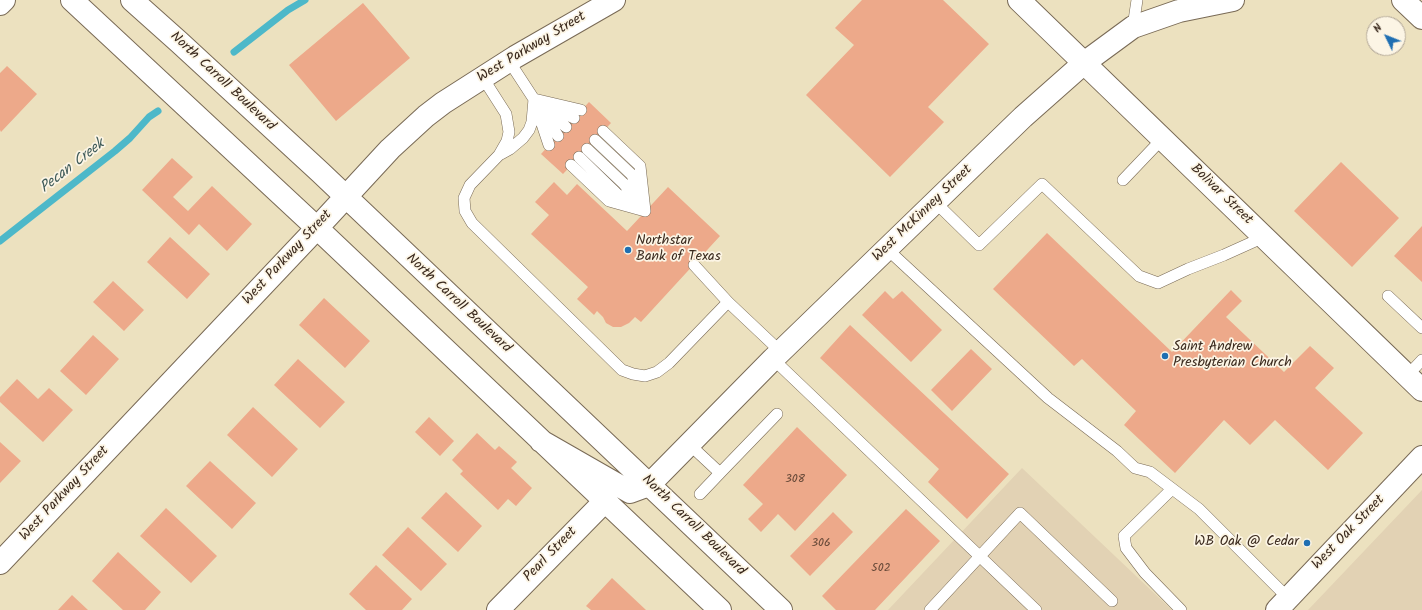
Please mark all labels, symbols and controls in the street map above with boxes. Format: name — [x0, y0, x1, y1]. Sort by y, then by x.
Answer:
street label: West Parkway Street — [475, 9, 589, 87]
north arrow — [1366, 16, 1406, 56]
text: N — [1369, 20, 1387, 37]
street label: North Carroll Boulevard — [166, 29, 278, 135]
water label: Pecan Creek — [37, 136, 109, 198]
street label: Bolivar Street — [1186, 161, 1256, 229]
street label: West McKinney Street — [870, 162, 976, 266]
street label: West Parkway Street — [240, 207, 336, 309]
place label: Northstar Bank of Texas — [636, 234, 721, 266]
marker: Northstar Bank of Texas — [623, 245, 633, 255]
street label: North Carroll Boulevard — [402, 251, 514, 357]
place label: Saint Andrew Presbyterian Church — [1173, 340, 1292, 372]
marker: Saint Andrew Presbyterian Church — [1160, 351, 1170, 361]
street label: West Parkway Street — [17, 443, 113, 545]
street label: North Carroll Boulevard — [638, 472, 748, 580]
house number: 308 — [785, 473, 805, 487]
street label: West Oak Street — [1309, 492, 1389, 574]
street label: Pearl Street — [521, 524, 581, 586]
place label: WB Oak @ Cedar — [1194, 535, 1299, 551]
house number: 306 — [811, 537, 831, 551]
marker: WB Oak @ Cedar — [1302, 538, 1312, 548]
house number: 502 — [871, 562, 891, 576]

